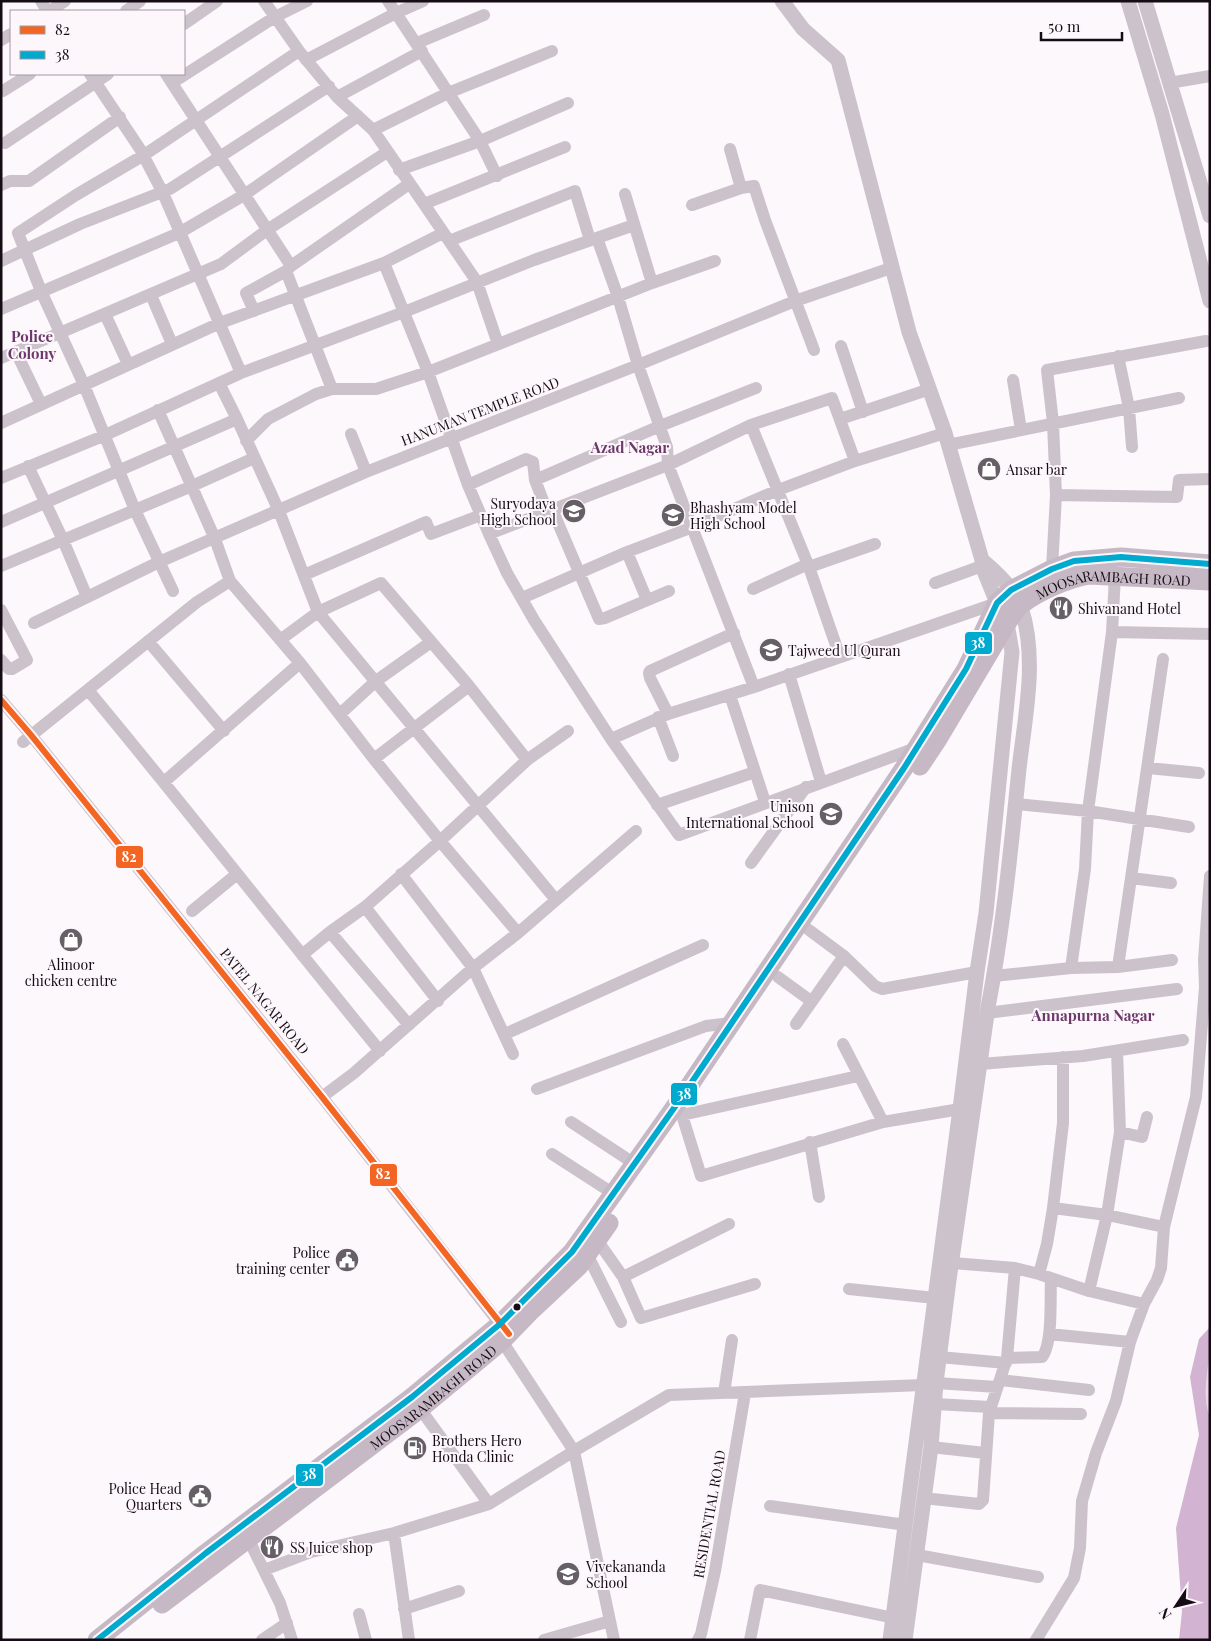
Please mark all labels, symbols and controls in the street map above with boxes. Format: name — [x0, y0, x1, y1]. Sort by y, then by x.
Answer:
legend — [10, 10, 185, 75]
scale bar — [1041, 10, 1122, 42]
text: 50 m — [1048, 16, 1081, 36]
text: 82 — [55, 19, 70, 39]
text: 38 — [55, 44, 70, 64]
district label: Police Colony — [8, 326, 57, 363]
street label: HANUMAN TEMPLE ROAD — [398, 372, 562, 450]
district label: Azad Nagar — [590, 437, 669, 457]
shop icon: Ansar bar — [976, 456, 1002, 482]
place label: Ansar bar — [1005, 460, 1068, 479]
place label: Suryodaya High School — [480, 494, 556, 529]
school or university icon: Suryodaya High School — [561, 498, 587, 524]
place label: Bhashyam Model High School — [690, 498, 797, 533]
school or university icon: Bhashyam Model High School — [660, 502, 686, 528]
street label: MOOSARAMBAGH ROAD — [1032, 565, 1191, 603]
restaurant icon: Shivanand Hotel — [1048, 595, 1074, 621]
place label: Shivanand Hotel — [1078, 599, 1181, 618]
line badge: 38 — [964, 631, 993, 655]
text: 38 — [971, 633, 985, 652]
school or university icon: Tajweed Ul Quran — [758, 637, 784, 663]
place label: Tajweed Ul Quran — [788, 641, 901, 660]
place label: Unison International School — [686, 797, 815, 832]
school or university icon: Unison International School — [818, 801, 844, 827]
line badge: 82 — [115, 845, 144, 869]
text: 82 — [121, 847, 137, 866]
shop icon: Alinoor chicken centre — [58, 927, 84, 953]
street label: PATEL NAGAR ROAD — [216, 944, 314, 1058]
place label: Alinoor chicken centre — [25, 955, 117, 990]
district label: Annapurna Nagar — [1031, 1005, 1154, 1025]
line badge: 38 — [670, 1082, 698, 1106]
text: 38 — [677, 1084, 691, 1103]
line badge: 82 — [369, 1163, 398, 1187]
text: 82 — [375, 1164, 391, 1183]
place label: Police training center — [236, 1243, 331, 1278]
public building icon: Police training center — [334, 1247, 360, 1273]
unlabelled marker — [512, 1302, 522, 1312]
street label: MOOSARAMBAGH ROAD — [365, 1340, 500, 1454]
place label: Brothers Hero Honda Clinic — [432, 1431, 522, 1466]
fuel station icon: Brothers Hero Honda Clinic — [402, 1435, 428, 1461]
street label: RESIDENTIAL ROAD — [688, 1448, 730, 1580]
line badge: 38 — [295, 1463, 324, 1487]
text: 38 — [302, 1464, 316, 1483]
place label: Police Head Quarters — [108, 1479, 182, 1514]
public building icon: Police Head Quarters — [187, 1483, 213, 1509]
restaurant icon: SS Juice shop — [259, 1534, 285, 1560]
place label: SS Juice shop — [290, 1538, 373, 1557]
place label: Vivekananda School — [585, 1557, 666, 1592]
school or university icon: Vivekananda School — [555, 1561, 581, 1587]
north arrow — [1151, 1581, 1201, 1631]
text: N — [1154, 1604, 1176, 1623]

